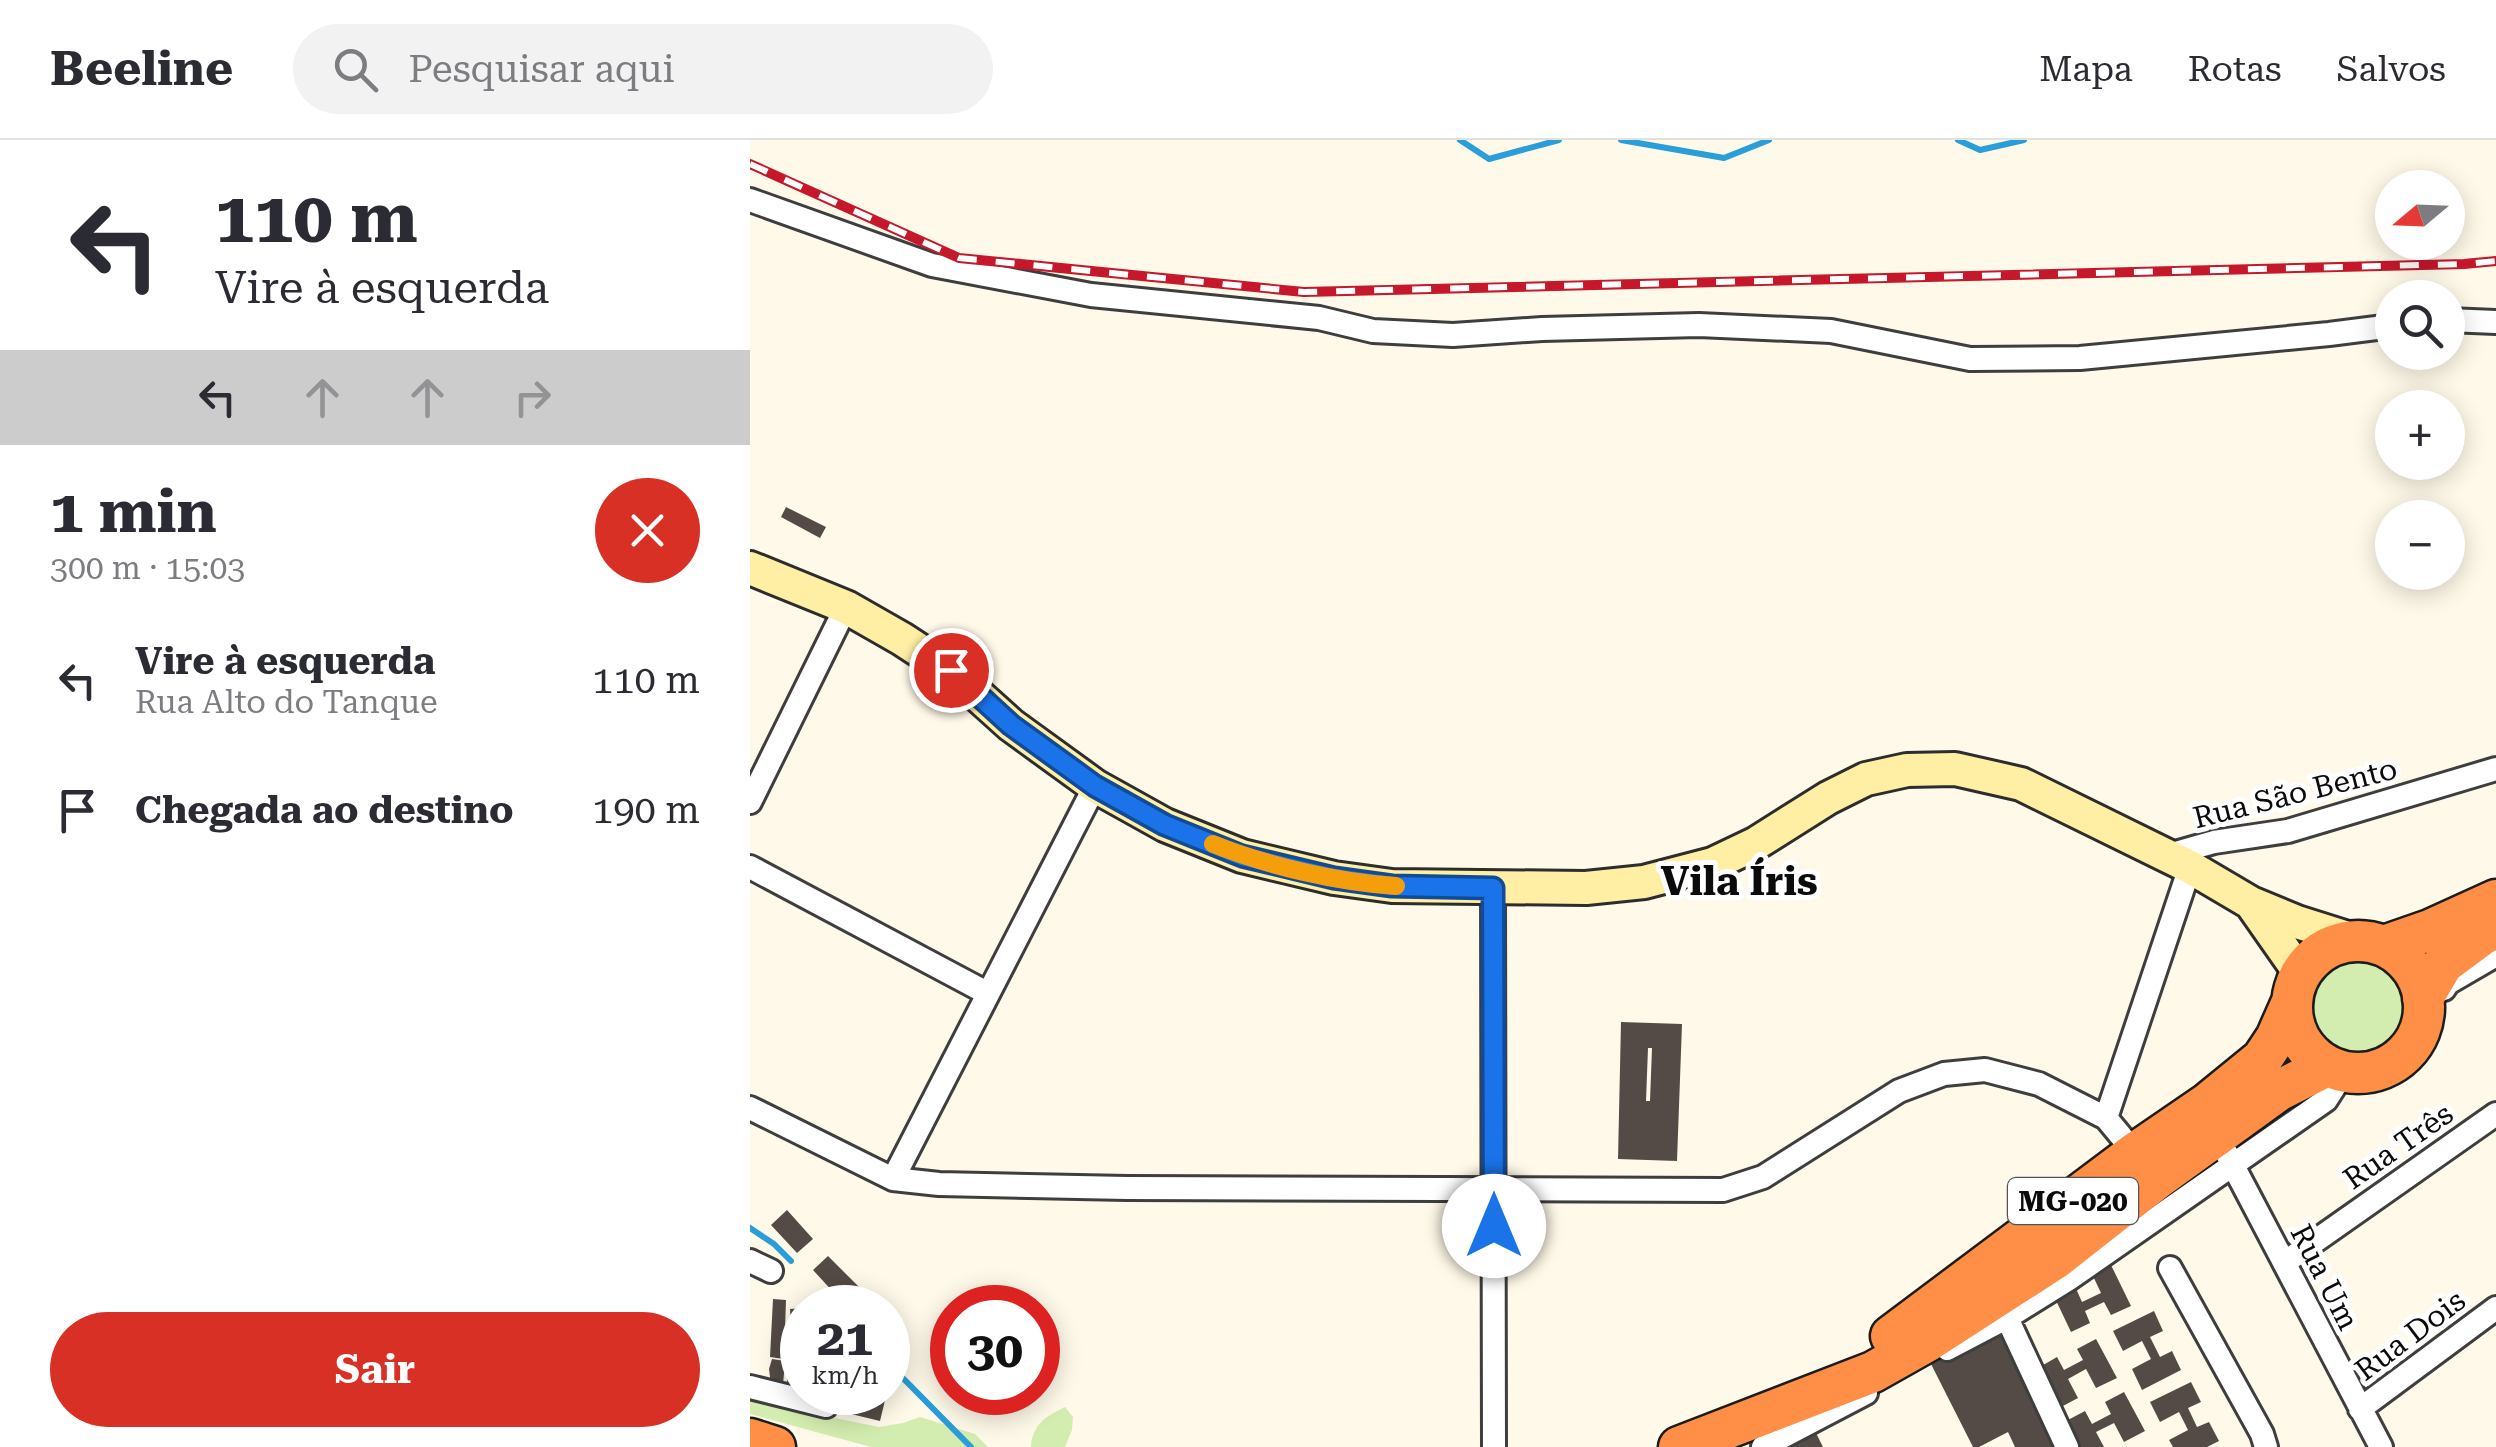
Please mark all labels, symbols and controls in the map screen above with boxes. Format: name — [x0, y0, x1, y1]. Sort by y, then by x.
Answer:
search box — [293, 24, 993, 114]
text: Beeline — [50, 41, 233, 97]
icon: search — [328, 42, 383, 97]
text: Pesquisar aqui — [408, 47, 675, 91]
text: Mapa — [2039, 49, 2133, 90]
text: Rotas — [2188, 49, 2282, 90]
text: Salvos — [2337, 49, 2446, 90]
north arrow — [2375, 170, 2465, 260]
map controls — [2375, 170, 2465, 590]
text: 110 m — [215, 177, 418, 259]
icon: left — [50, 180, 180, 310]
text: Vire à esquerda — [215, 261, 549, 314]
button: search — [2375, 280, 2465, 370]
icon: left — [190, 370, 245, 425]
icon: ahead — [295, 370, 350, 425]
icon: ahead — [400, 370, 455, 425]
icon: right — [505, 370, 560, 425]
button: + — [2375, 390, 2465, 480]
text: 1 min — [50, 476, 217, 547]
button: close — [595, 478, 700, 583]
button: − — [2375, 500, 2465, 590]
text: 300 m · 15:03 — [50, 549, 245, 587]
pin — [909, 628, 994, 713]
text: Vire à esquerda — [135, 639, 435, 683]
icon: arrive — [924, 643, 979, 698]
icon: left — [50, 653, 105, 708]
text: 110 m — [592, 658, 700, 702]
text: Rua Alto do Tanque — [135, 683, 438, 721]
street label: Rua São Bento — [2189, 751, 2401, 835]
icon: arrive — [50, 783, 105, 838]
text: Chegada ao destino — [135, 788, 513, 832]
text: 190 m — [592, 788, 700, 832]
district label: Vila Íris — [1660, 857, 1818, 905]
street label: Rua Três — [2337, 1096, 2459, 1196]
position arrow — [1442, 1174, 1546, 1278]
road number: MG-020 — [2008, 1178, 2138, 1224]
street label: Rua Um — [2284, 1218, 2366, 1336]
street label: Rua Dois — [2348, 1282, 2472, 1388]
speed limit sign: 30 — [930, 1285, 1060, 1415]
text: 21 — [817, 1309, 873, 1367]
button: Sair — [50, 1312, 700, 1427]
text: km/h — [812, 1361, 878, 1390]

